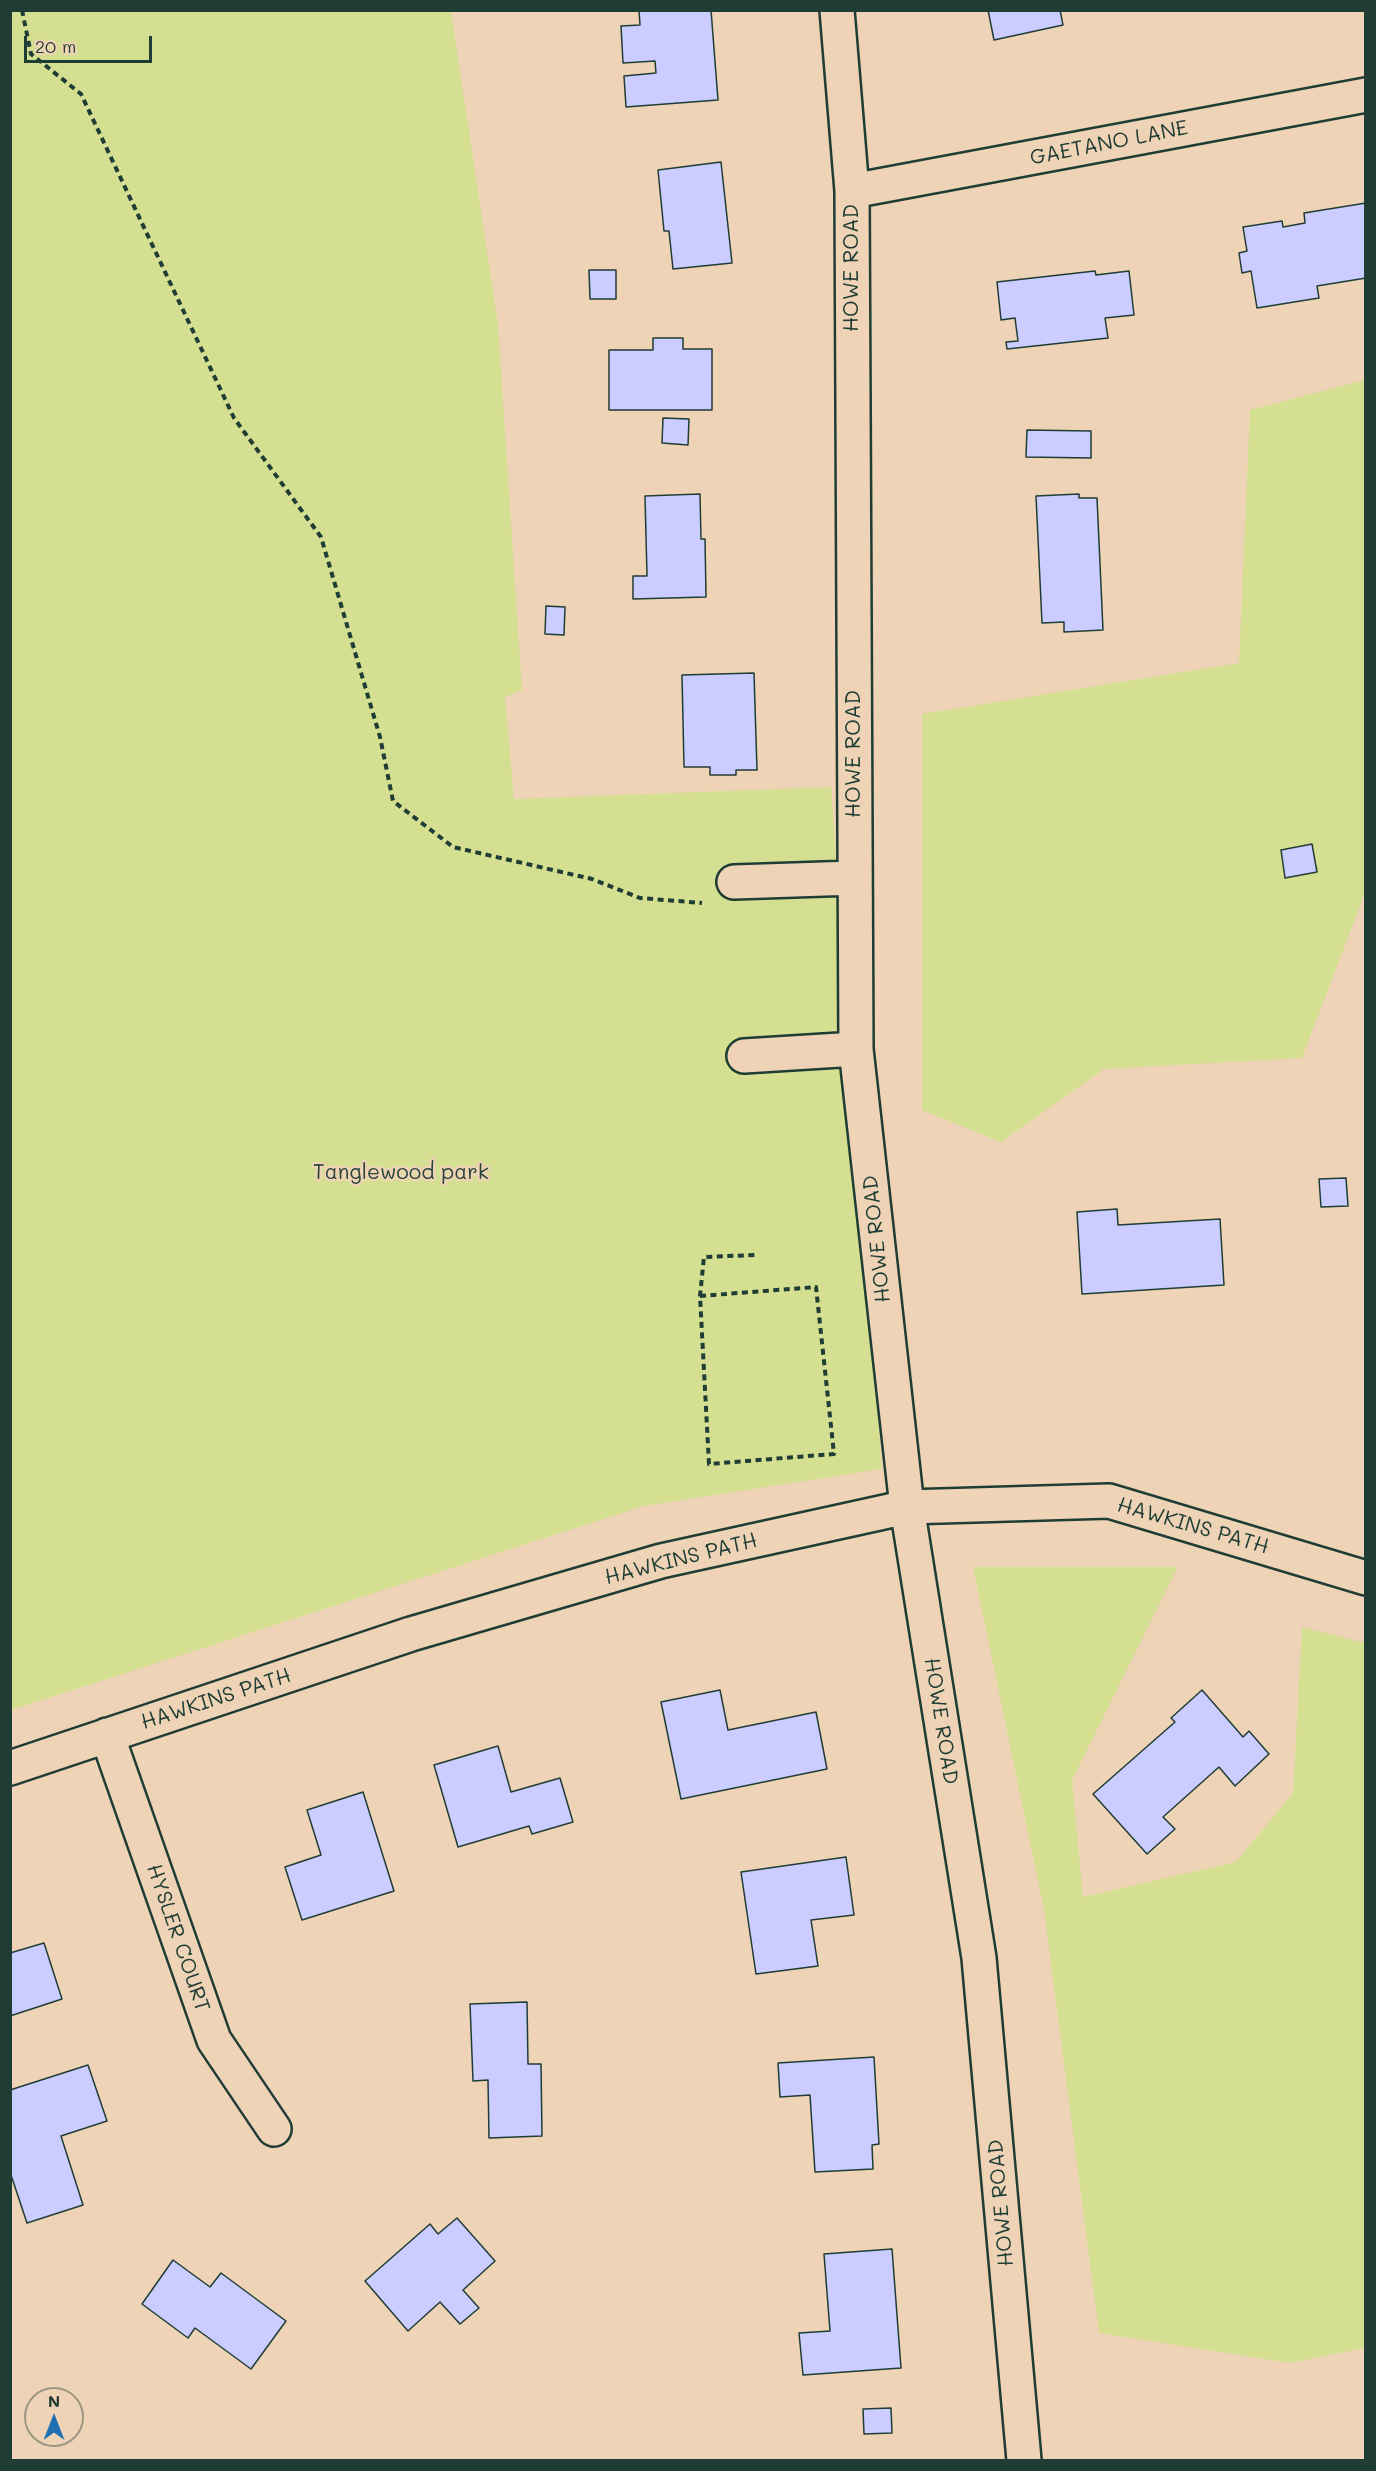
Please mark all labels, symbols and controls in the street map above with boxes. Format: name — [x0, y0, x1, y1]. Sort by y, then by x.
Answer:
scale bar — [27, 24, 154, 62]
text: 20 m — [35, 34, 76, 58]
street label: GAETANO LANE — [1028, 115, 1190, 171]
street label: HOWE ROAD — [839, 204, 865, 332]
street label: HOWE ROAD — [841, 690, 867, 818]
park label: Tanglewood park — [313, 1160, 489, 1186]
street label: HOWE ROAD — [858, 1174, 896, 1304]
street label: HAWKINS PATH — [1114, 1492, 1272, 1560]
street label: HAWKINS PATH — [602, 1528, 760, 1590]
street label: HOWE ROAD — [919, 1656, 963, 1786]
street label: HAWKINS PATH — [138, 1663, 294, 1735]
street label: HYSLER COURT — [141, 1861, 215, 2015]
street label: HOWE ROAD — [983, 2138, 1019, 2268]
north arrow — [24, 2387, 84, 2447]
text: N — [48, 2390, 60, 2411]

